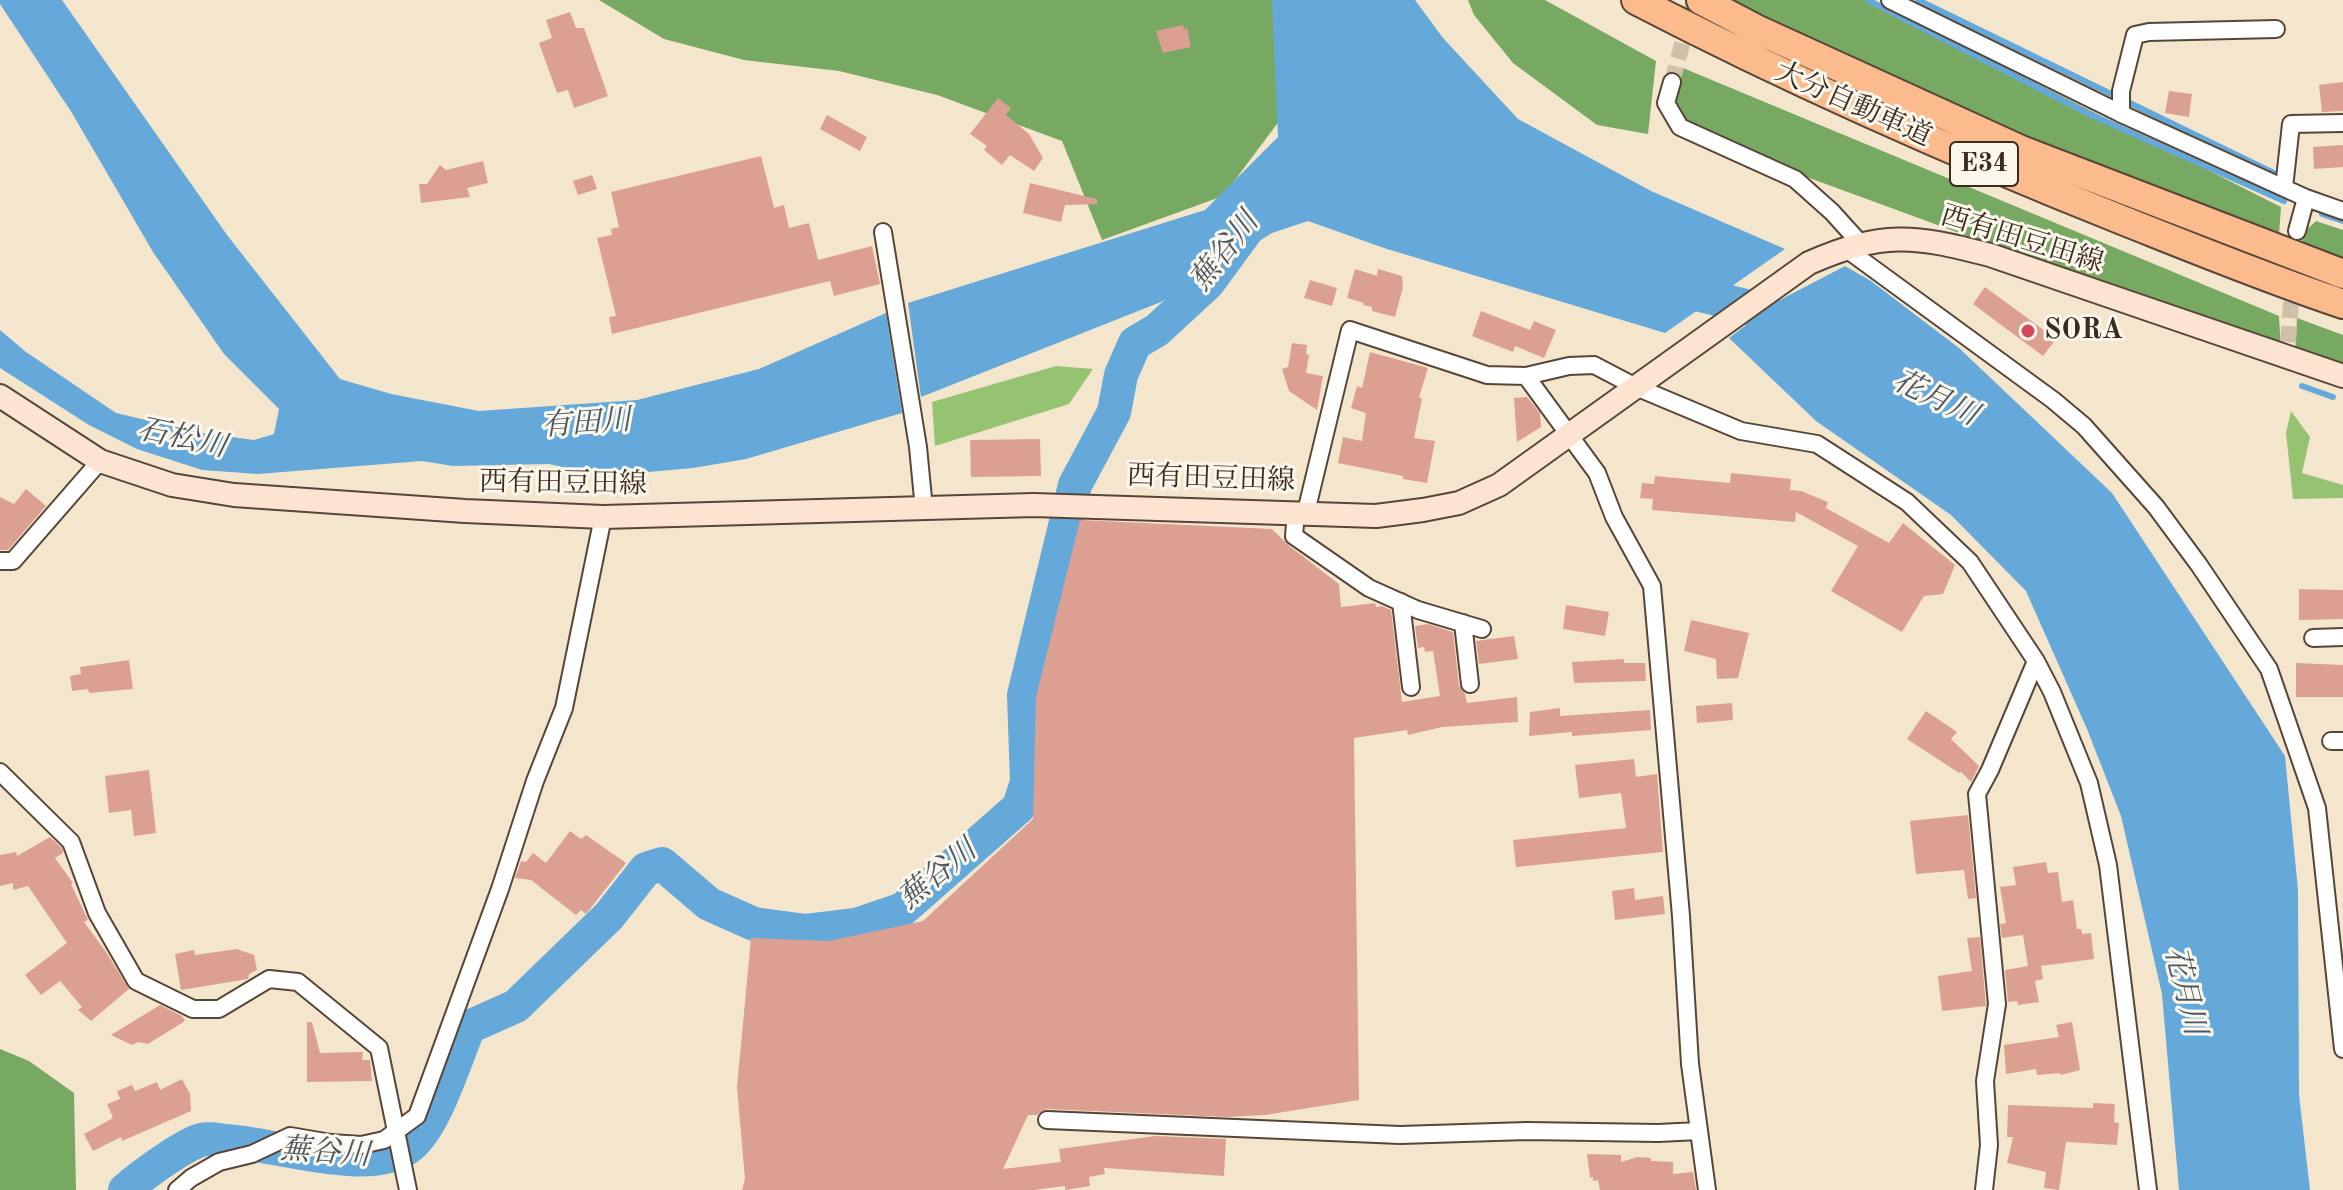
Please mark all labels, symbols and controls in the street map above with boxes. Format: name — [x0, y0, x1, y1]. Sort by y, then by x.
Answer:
street label: 大分自動車道 — [1769, 55, 1937, 155]
road number: E34 — [1950, 142, 2018, 186]
street label: 西有田豆田線 — [1937, 199, 2107, 281]
water label: 蕪谷川 — [1183, 205, 1267, 299]
place label: SORA — [2044, 314, 2123, 348]
marker: SORA — [2019, 322, 2037, 340]
water label: 花月川 — [1887, 364, 1983, 434]
water label: 有田川 — [540, 403, 632, 445]
water label: 石松川 — [134, 412, 230, 466]
street label: 西有田豆田線 — [1126, 459, 1296, 499]
street label: 西有田豆田線 — [479, 466, 647, 502]
water label: 蕪谷川 — [892, 833, 984, 917]
water label: 花月川 — [2156, 943, 2212, 1039]
water label: 蕪谷川 — [279, 1132, 371, 1174]

